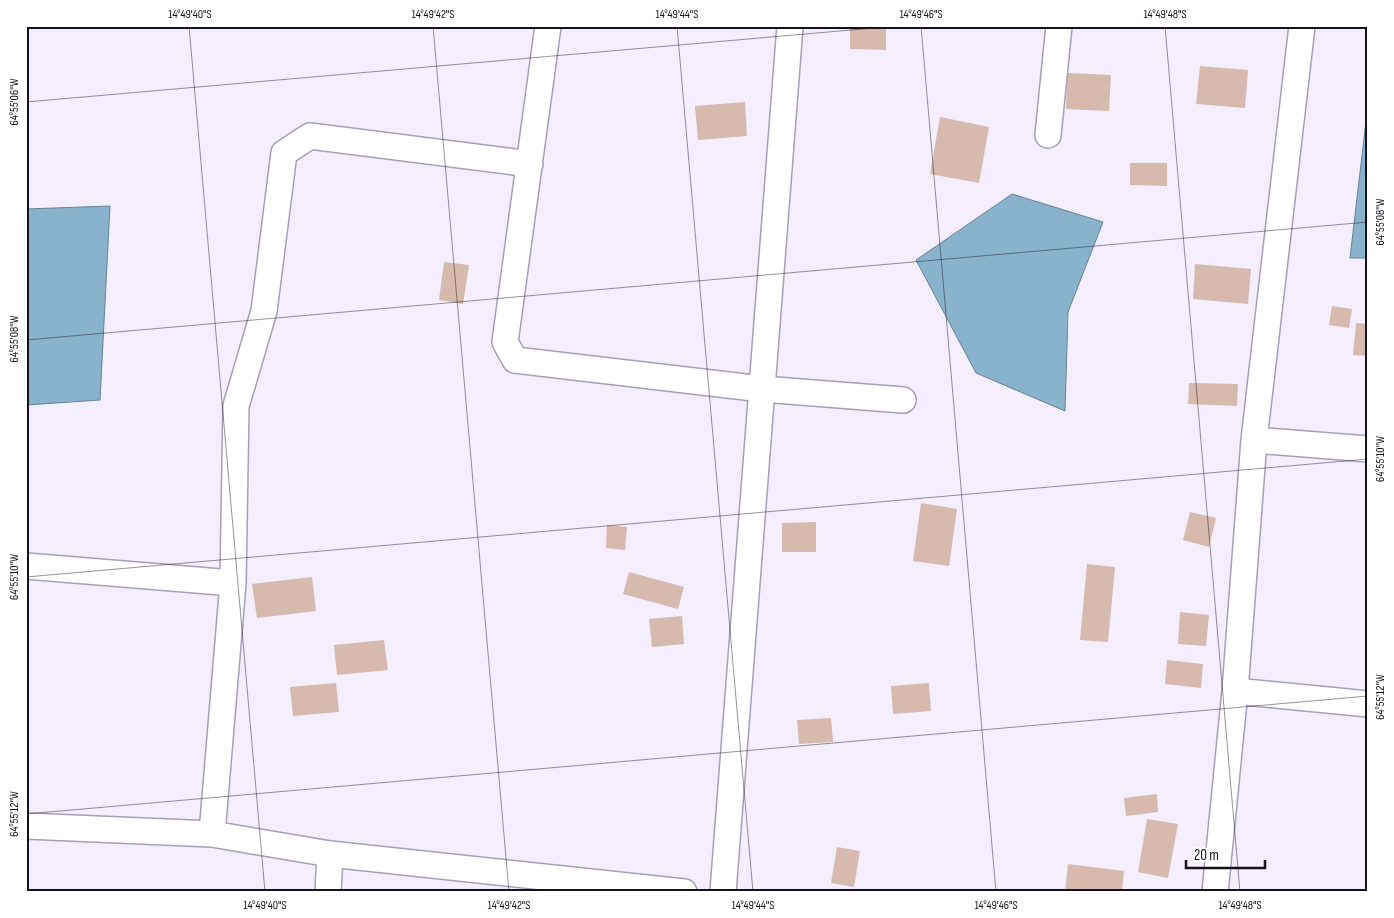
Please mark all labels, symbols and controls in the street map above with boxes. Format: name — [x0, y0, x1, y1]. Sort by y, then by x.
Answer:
text: 14°49'40"S — [168, 7, 212, 22]
text: 14°49'42"S — [412, 7, 454, 22]
text: 14°49'44"S — [655, 7, 699, 22]
text: 14°49'46"S — [899, 7, 943, 22]
text: 14°49'48"S — [1143, 7, 1187, 22]
text: 64°55'06"W — [7, 78, 22, 126]
text: 64°55'08"W — [1373, 198, 1388, 245]
text: 64°55'08"W — [7, 315, 22, 362]
text: 64°55'10"W — [1373, 436, 1388, 482]
text: 64°55'10"W — [7, 554, 22, 600]
text: 64°55'12"W — [1373, 674, 1388, 720]
text: 64°55'12"W — [7, 791, 22, 837]
scale bar — [1186, 838, 1265, 870]
text: 20 m — [1194, 846, 1219, 865]
text: 14°49'40"S — [243, 898, 287, 913]
text: 14°49'42"S — [488, 898, 530, 913]
text: 14°49'44"S — [731, 898, 775, 913]
text: 14°49'46"S — [974, 898, 1018, 913]
text: 14°49'48"S — [1218, 898, 1262, 913]

